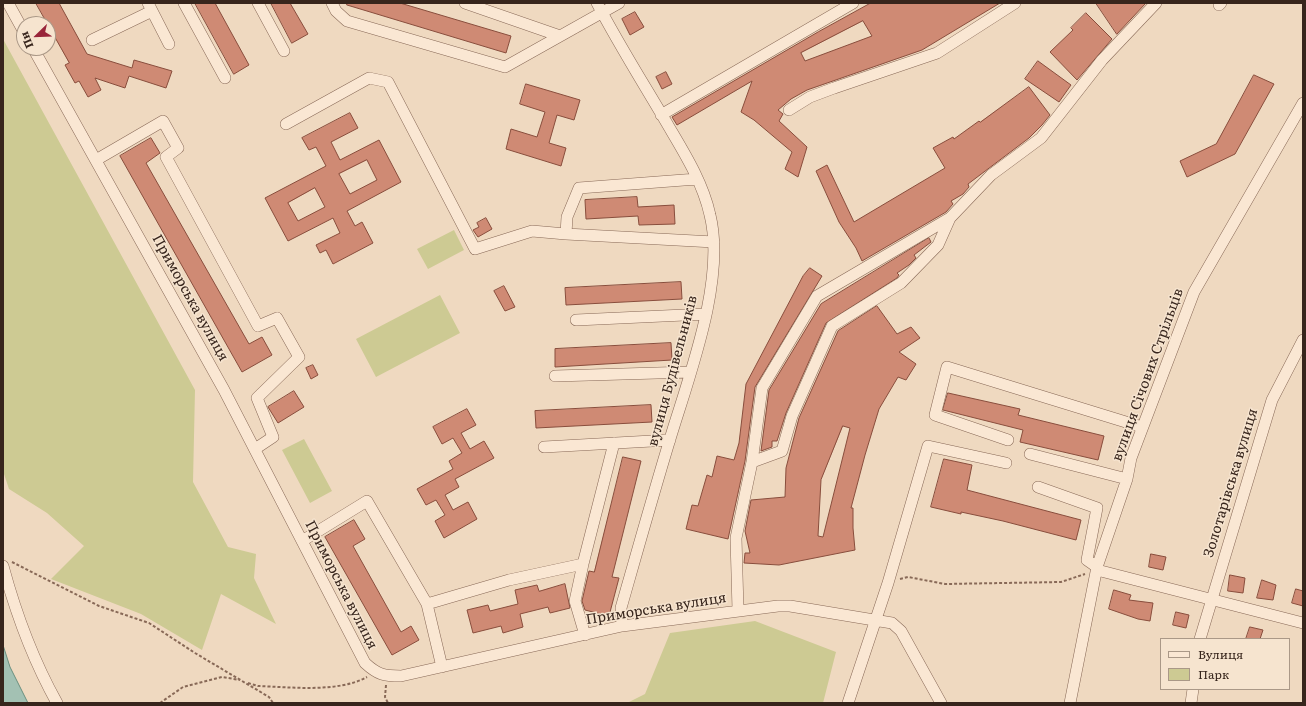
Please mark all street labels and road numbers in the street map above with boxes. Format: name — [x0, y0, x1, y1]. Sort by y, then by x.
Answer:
street label: Приморська вулиця — [148, 232, 232, 364]
street label: вулиця Січових Стрільців — [1109, 286, 1187, 464]
street label: вулиця Будівельників — [645, 294, 701, 448]
street label: Золотарівська вулиця — [1200, 406, 1262, 560]
street label: Приморська вулиця — [301, 518, 381, 652]
street label: Приморська вулиця — [584, 590, 728, 628]

